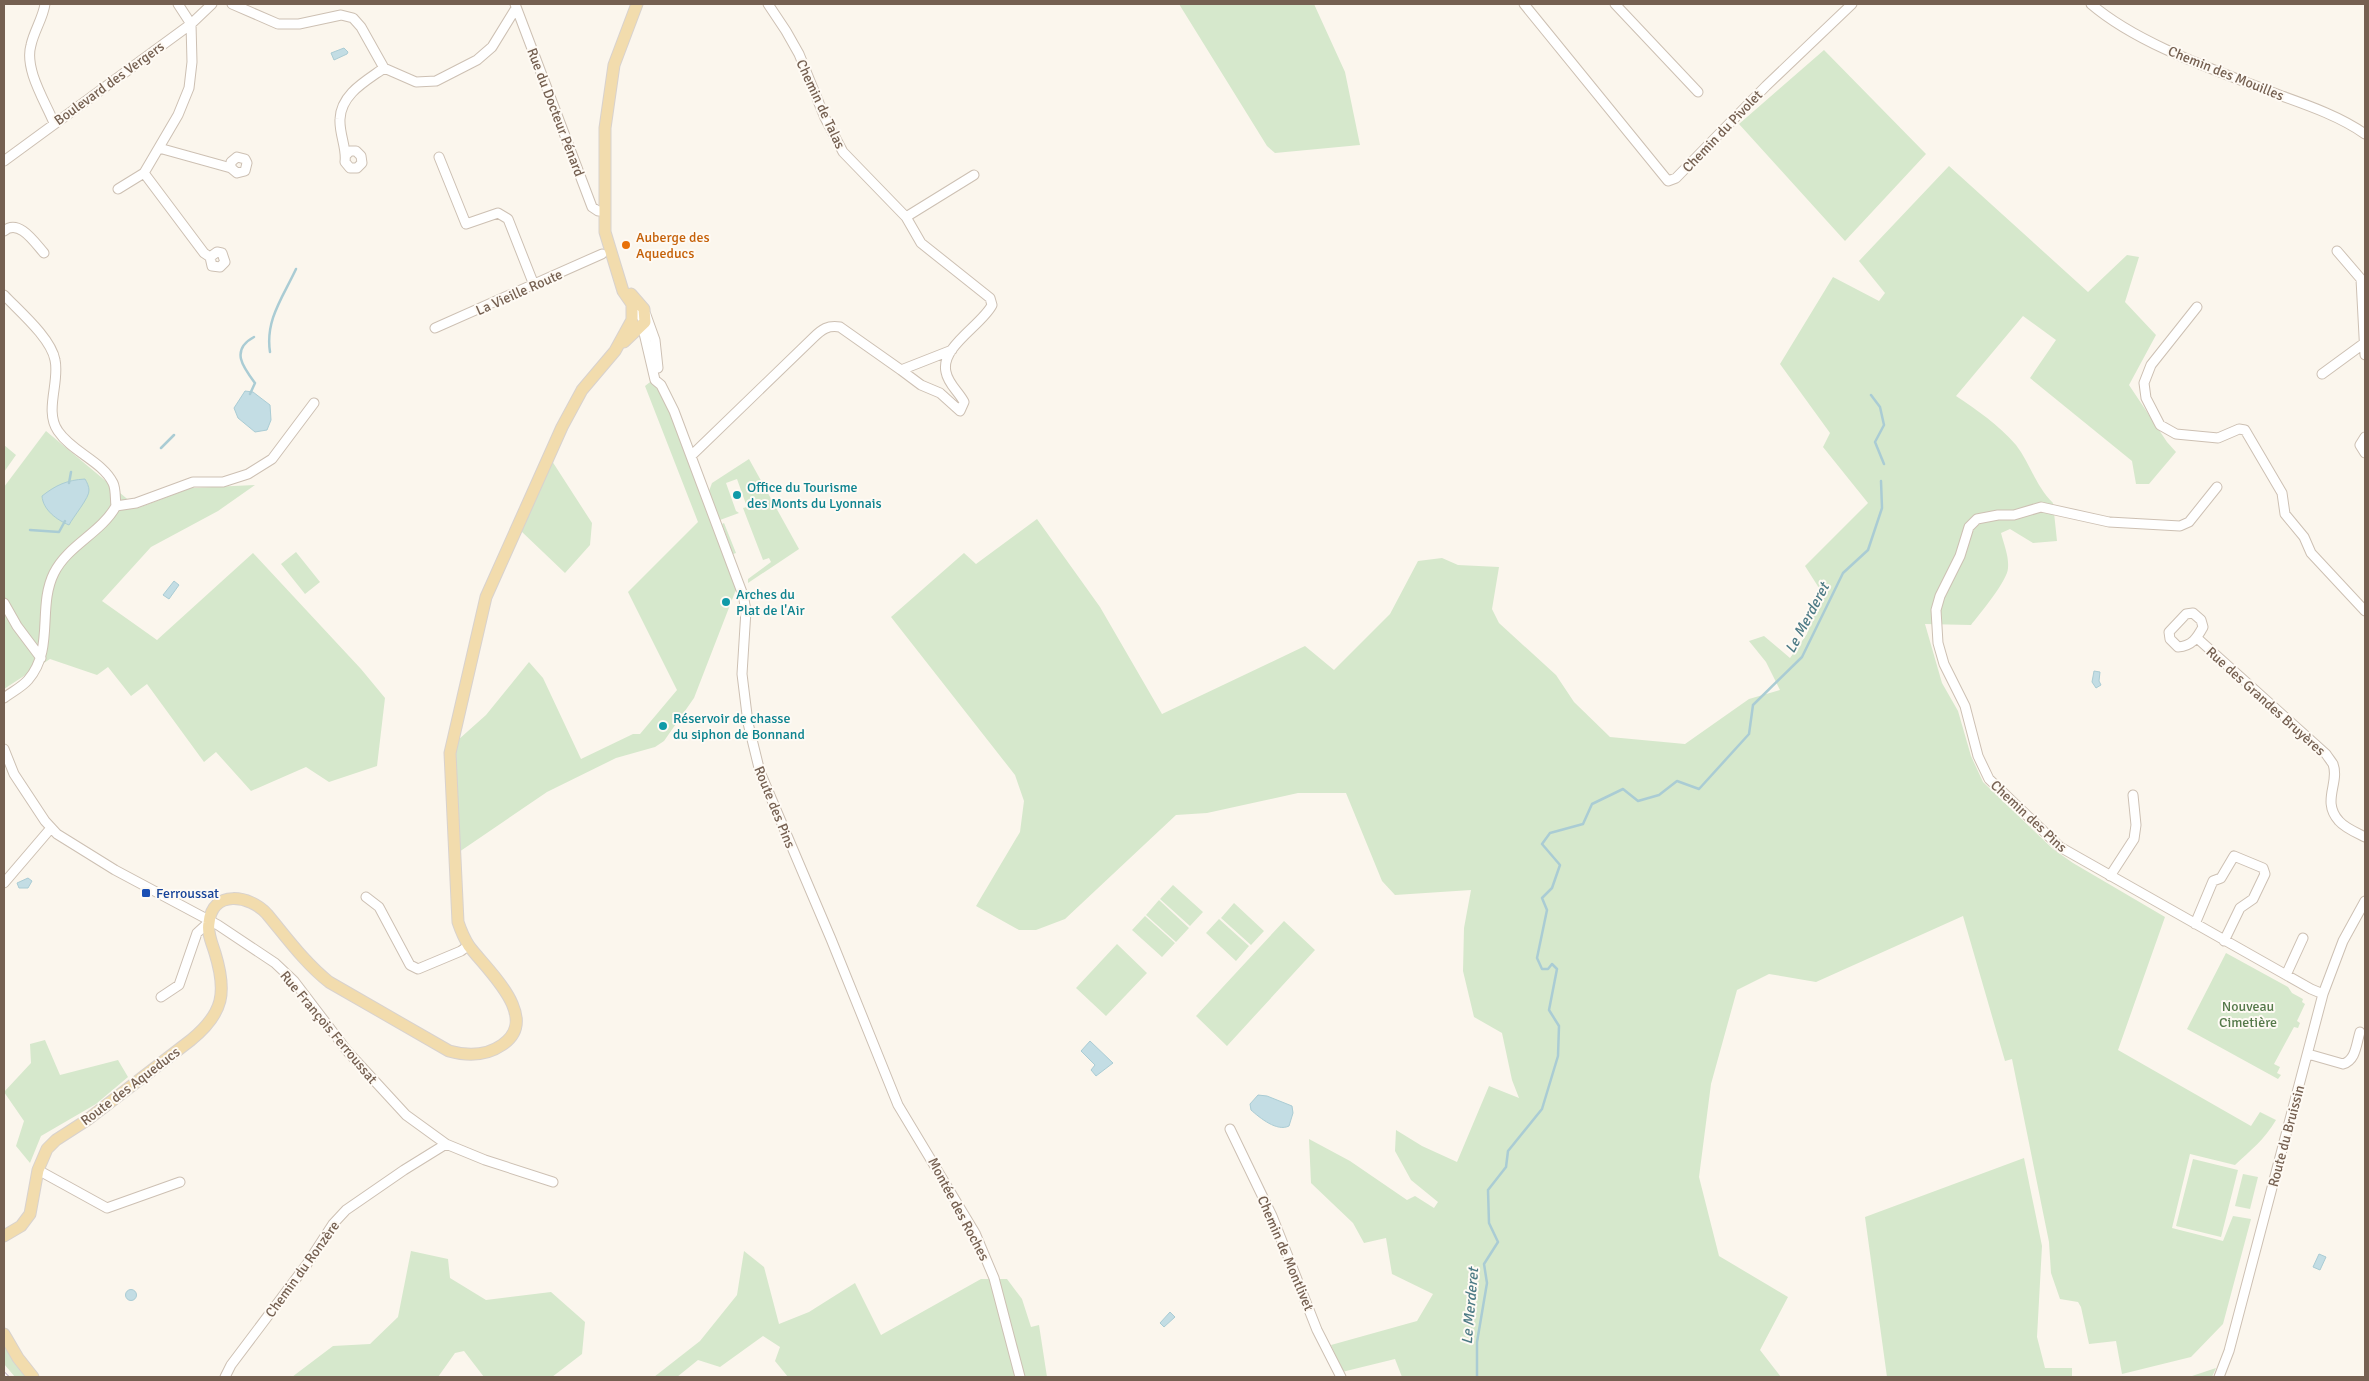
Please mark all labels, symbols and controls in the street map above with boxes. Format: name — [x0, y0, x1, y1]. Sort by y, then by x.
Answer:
street label: Boulevard des Vergers — [51, 38, 168, 129]
street label: Chemin des Mouilles — [2165, 42, 2286, 104]
street label: Rue du Docteur Pénard — [523, 45, 588, 179]
street label: Chemin de Talas — [792, 57, 849, 152]
street label: Chemin du Pivolet — [1679, 87, 1766, 176]
place label: Auberge des Aqueducs — [636, 229, 710, 262]
marker: Auberge des Aqueducs — [620, 239, 632, 251]
street label: La Vieille Route — [473, 266, 565, 319]
place label: Office du Tourisme des Monts du Lyonnais — [747, 479, 882, 512]
marker: Office du Tourisme des Monts du Lyonnais — [731, 489, 743, 501]
water label: Le Merderet — [1781, 578, 1834, 656]
place label: Arches du Plat de l'Air — [736, 586, 805, 619]
marker: Arches du Plat de l'Air — [720, 596, 732, 608]
street label: Rue des Grandes Bruyères — [2203, 643, 2329, 759]
place label: Réservoir de chasse du siphon de Bonnand — [673, 710, 805, 743]
marker: Réservoir de chasse du siphon de Bonnand — [657, 720, 669, 732]
street label: Route des Pins — [750, 764, 799, 851]
street label: Chemin des Pins — [1987, 777, 2070, 856]
place label: Ferroussat — [156, 885, 219, 902]
marker: Ferroussat — [140, 887, 152, 899]
street label: Rue François Ferroussat — [276, 967, 381, 1087]
park label: Nouveau Cimetière — [2219, 998, 2277, 1031]
street label: Route des Aqueducs — [77, 1044, 183, 1129]
street label: Route du Bruissin — [2265, 1083, 2308, 1189]
street label: Montée des Roches — [924, 1155, 993, 1264]
street label: Chemin de Montlivet — [1254, 1193, 1317, 1313]
street label: Chemin du Ronzère — [262, 1218, 343, 1321]
water label: Le Merderet — [1458, 1265, 1482, 1345]

